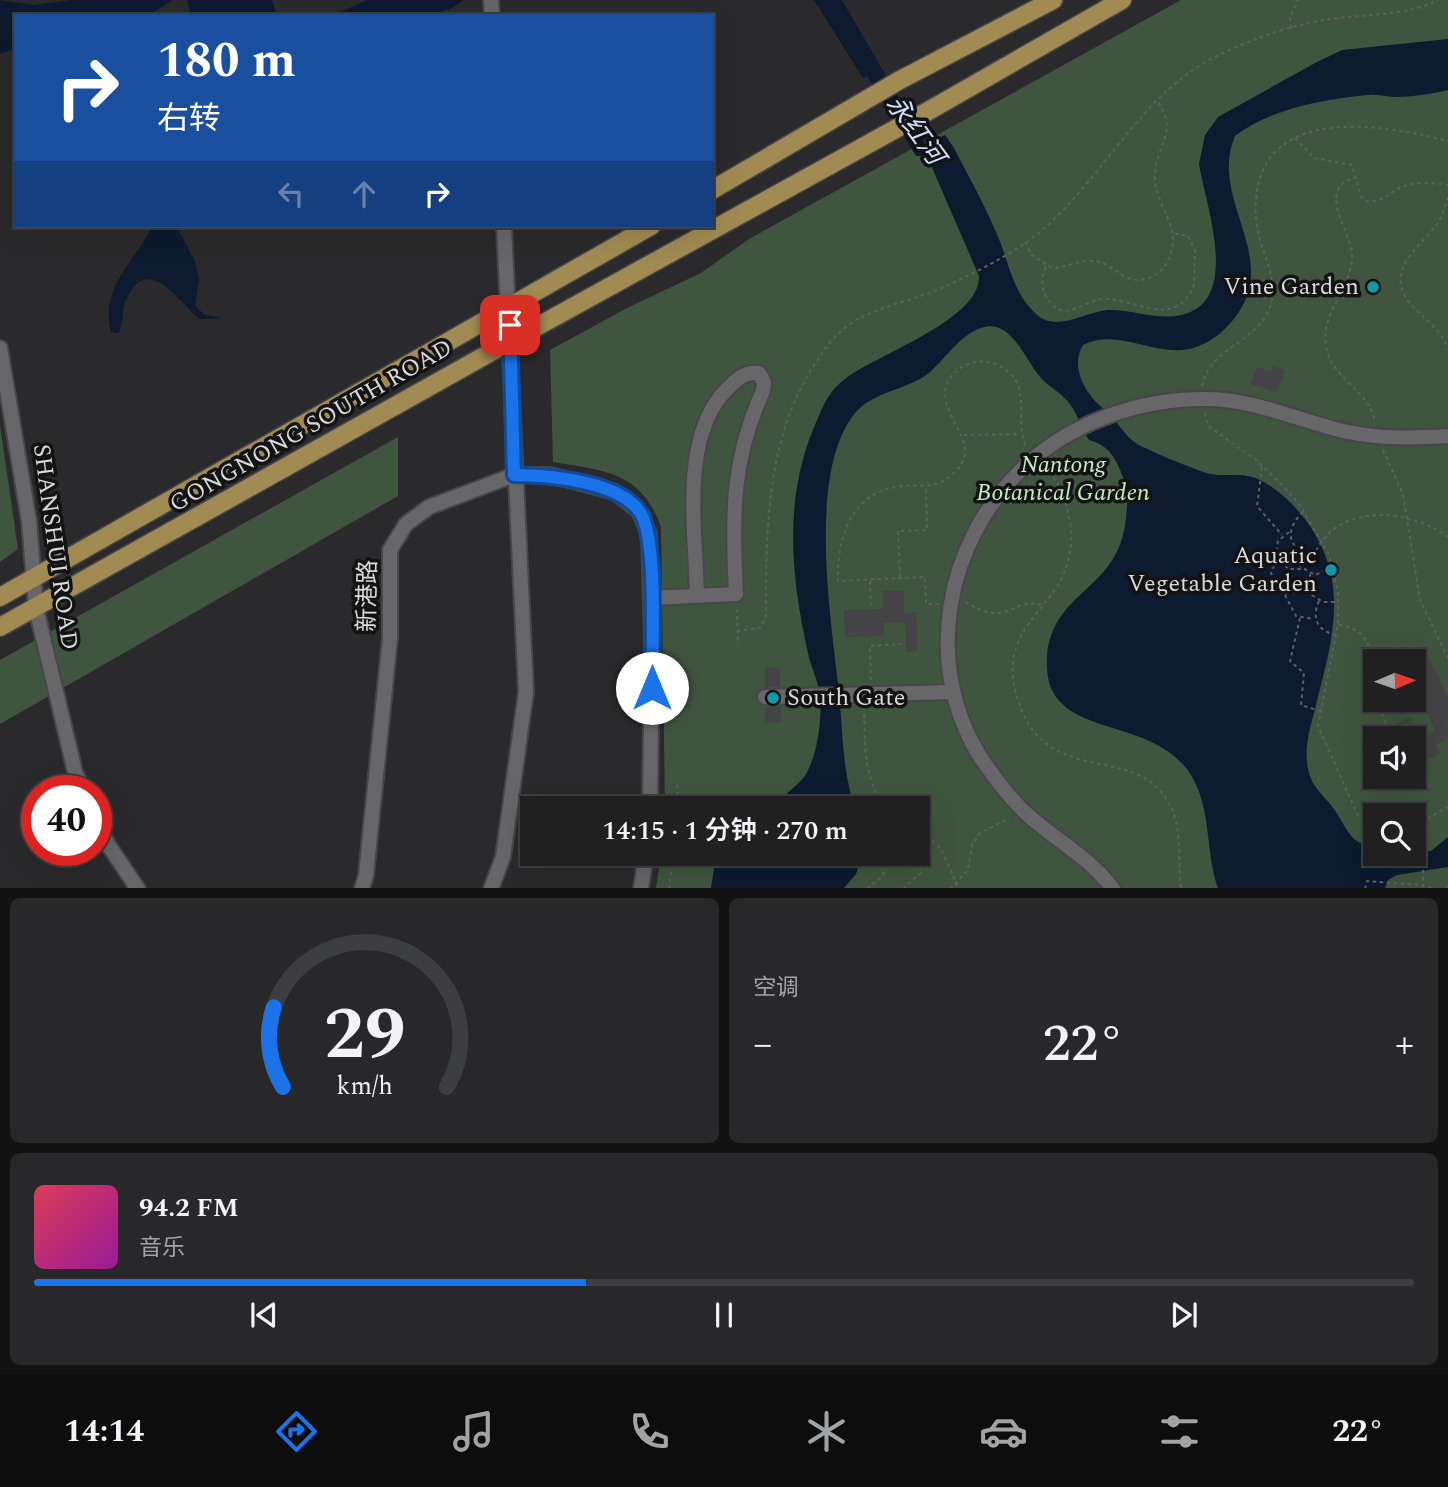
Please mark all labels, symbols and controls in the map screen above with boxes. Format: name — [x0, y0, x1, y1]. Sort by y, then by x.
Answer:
text: 180 m — [157, 24, 296, 99]
icon: right — [42, 42, 133, 133]
water label: 永红河 — [876, 87, 957, 177]
text: 右转 — [157, 95, 221, 144]
icon: left — [272, 175, 310, 213]
icon: ahead — [345, 175, 383, 213]
icon: right — [418, 175, 456, 213]
place label: Vine Garden — [1223, 269, 1359, 305]
marker: Vine Garden — [1365, 279, 1381, 295]
pin — [480, 295, 540, 355]
icon: arrive — [491, 306, 529, 344]
street label: GONGNONG SOUTH ROAD — [163, 330, 459, 522]
street label: SHANSHUI ROAD — [23, 442, 87, 652]
park label: Nantong Botanical Garden — [976, 447, 1150, 511]
place label: Aquatic Vegetable Garden — [1127, 538, 1317, 602]
street label: 新港路 — [349, 560, 387, 632]
marker: Aquatic Vegetable Garden — [1323, 562, 1339, 578]
north arrow — [1363, 649, 1426, 712]
map controls — [1363, 649, 1426, 866]
position arrow — [615, 651, 689, 725]
place label: South Gate — [787, 680, 905, 716]
marker: South Gate — [765, 690, 781, 706]
button: sound — [1363, 726, 1426, 789]
speed limit sign: 40 — [21, 775, 112, 866]
button: search — [1363, 803, 1426, 866]
text: 14:15 · 1 分钟 · 270 m — [602, 811, 848, 851]
text: 空调 — [753, 971, 799, 1006]
text: 29 — [324, 980, 405, 1091]
text: 22° — [1043, 1005, 1124, 1084]
text: − — [753, 1016, 772, 1074]
text: + — [1395, 1016, 1414, 1074]
text: km/h — [336, 1067, 393, 1105]
text: 94.2 FM — [139, 1188, 239, 1228]
text: 音乐 — [139, 1231, 185, 1266]
icon: previous — [245, 1296, 283, 1334]
icon: pause — [705, 1296, 743, 1334]
icon: next — [1165, 1296, 1203, 1334]
text: 14:14 — [64, 1407, 144, 1456]
icon: directions — [272, 1407, 321, 1456]
icon: music — [449, 1407, 498, 1456]
icon: phone — [625, 1407, 674, 1456]
icon: climate — [802, 1407, 851, 1456]
icon: car — [979, 1407, 1028, 1456]
icon: filters — [1155, 1407, 1204, 1456]
text: 22° — [1332, 1407, 1384, 1456]

